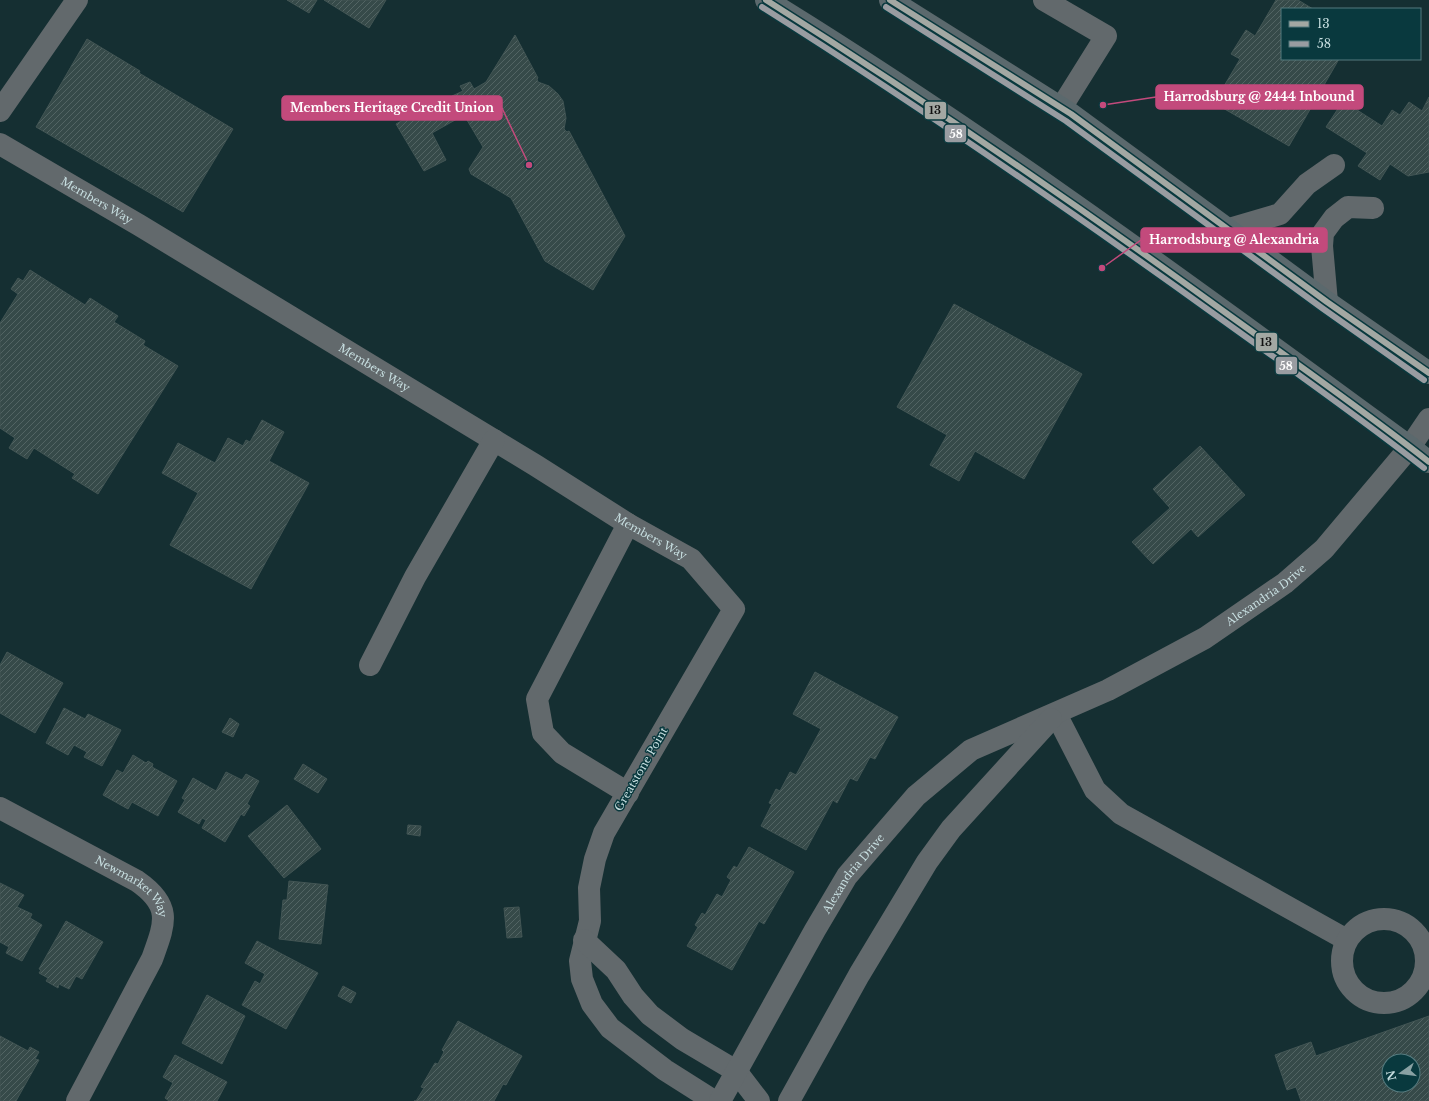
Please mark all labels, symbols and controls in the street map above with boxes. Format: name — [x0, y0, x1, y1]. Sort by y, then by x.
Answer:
legend — [1281, 8, 1421, 60]
text: 13 — [1317, 16, 1330, 31]
text: 58 — [1317, 36, 1331, 51]
callout: Harrodsburg @ 2444 Inbound — [1156, 85, 1363, 109]
text: Harrodsburg @ 2444 Inbound — [1163, 89, 1355, 104]
callout: Members Heritage Credit Union — [282, 96, 502, 120]
text: Members Heritage Credit Union — [290, 100, 494, 115]
line badge: 13 — [924, 101, 947, 120]
text: 13 — [929, 103, 941, 117]
line badge: 58 — [944, 124, 967, 143]
text: 58 — [949, 127, 963, 141]
street label: Members Way — [58, 174, 135, 227]
callout: Harrodsburg @ Alexandria — [1141, 228, 1327, 252]
text: Harrodsburg @ Alexandria — [1149, 232, 1319, 247]
line badge: 13 — [1255, 332, 1278, 352]
text: 13 — [1260, 335, 1272, 349]
street label: Members Way — [336, 341, 413, 395]
line badge: 58 — [1275, 356, 1298, 375]
text: 58 — [1279, 359, 1293, 373]
street label: Members Way — [612, 510, 690, 562]
street label: Alexandria Drive — [1222, 561, 1309, 629]
street label: Greatstone Point — [611, 724, 671, 813]
street label: Alexandria Drive — [819, 831, 887, 917]
street label: Newmarket Way — [93, 853, 170, 918]
north arrow — [1381, 1053, 1421, 1093]
text: N — [1383, 1068, 1399, 1082]

